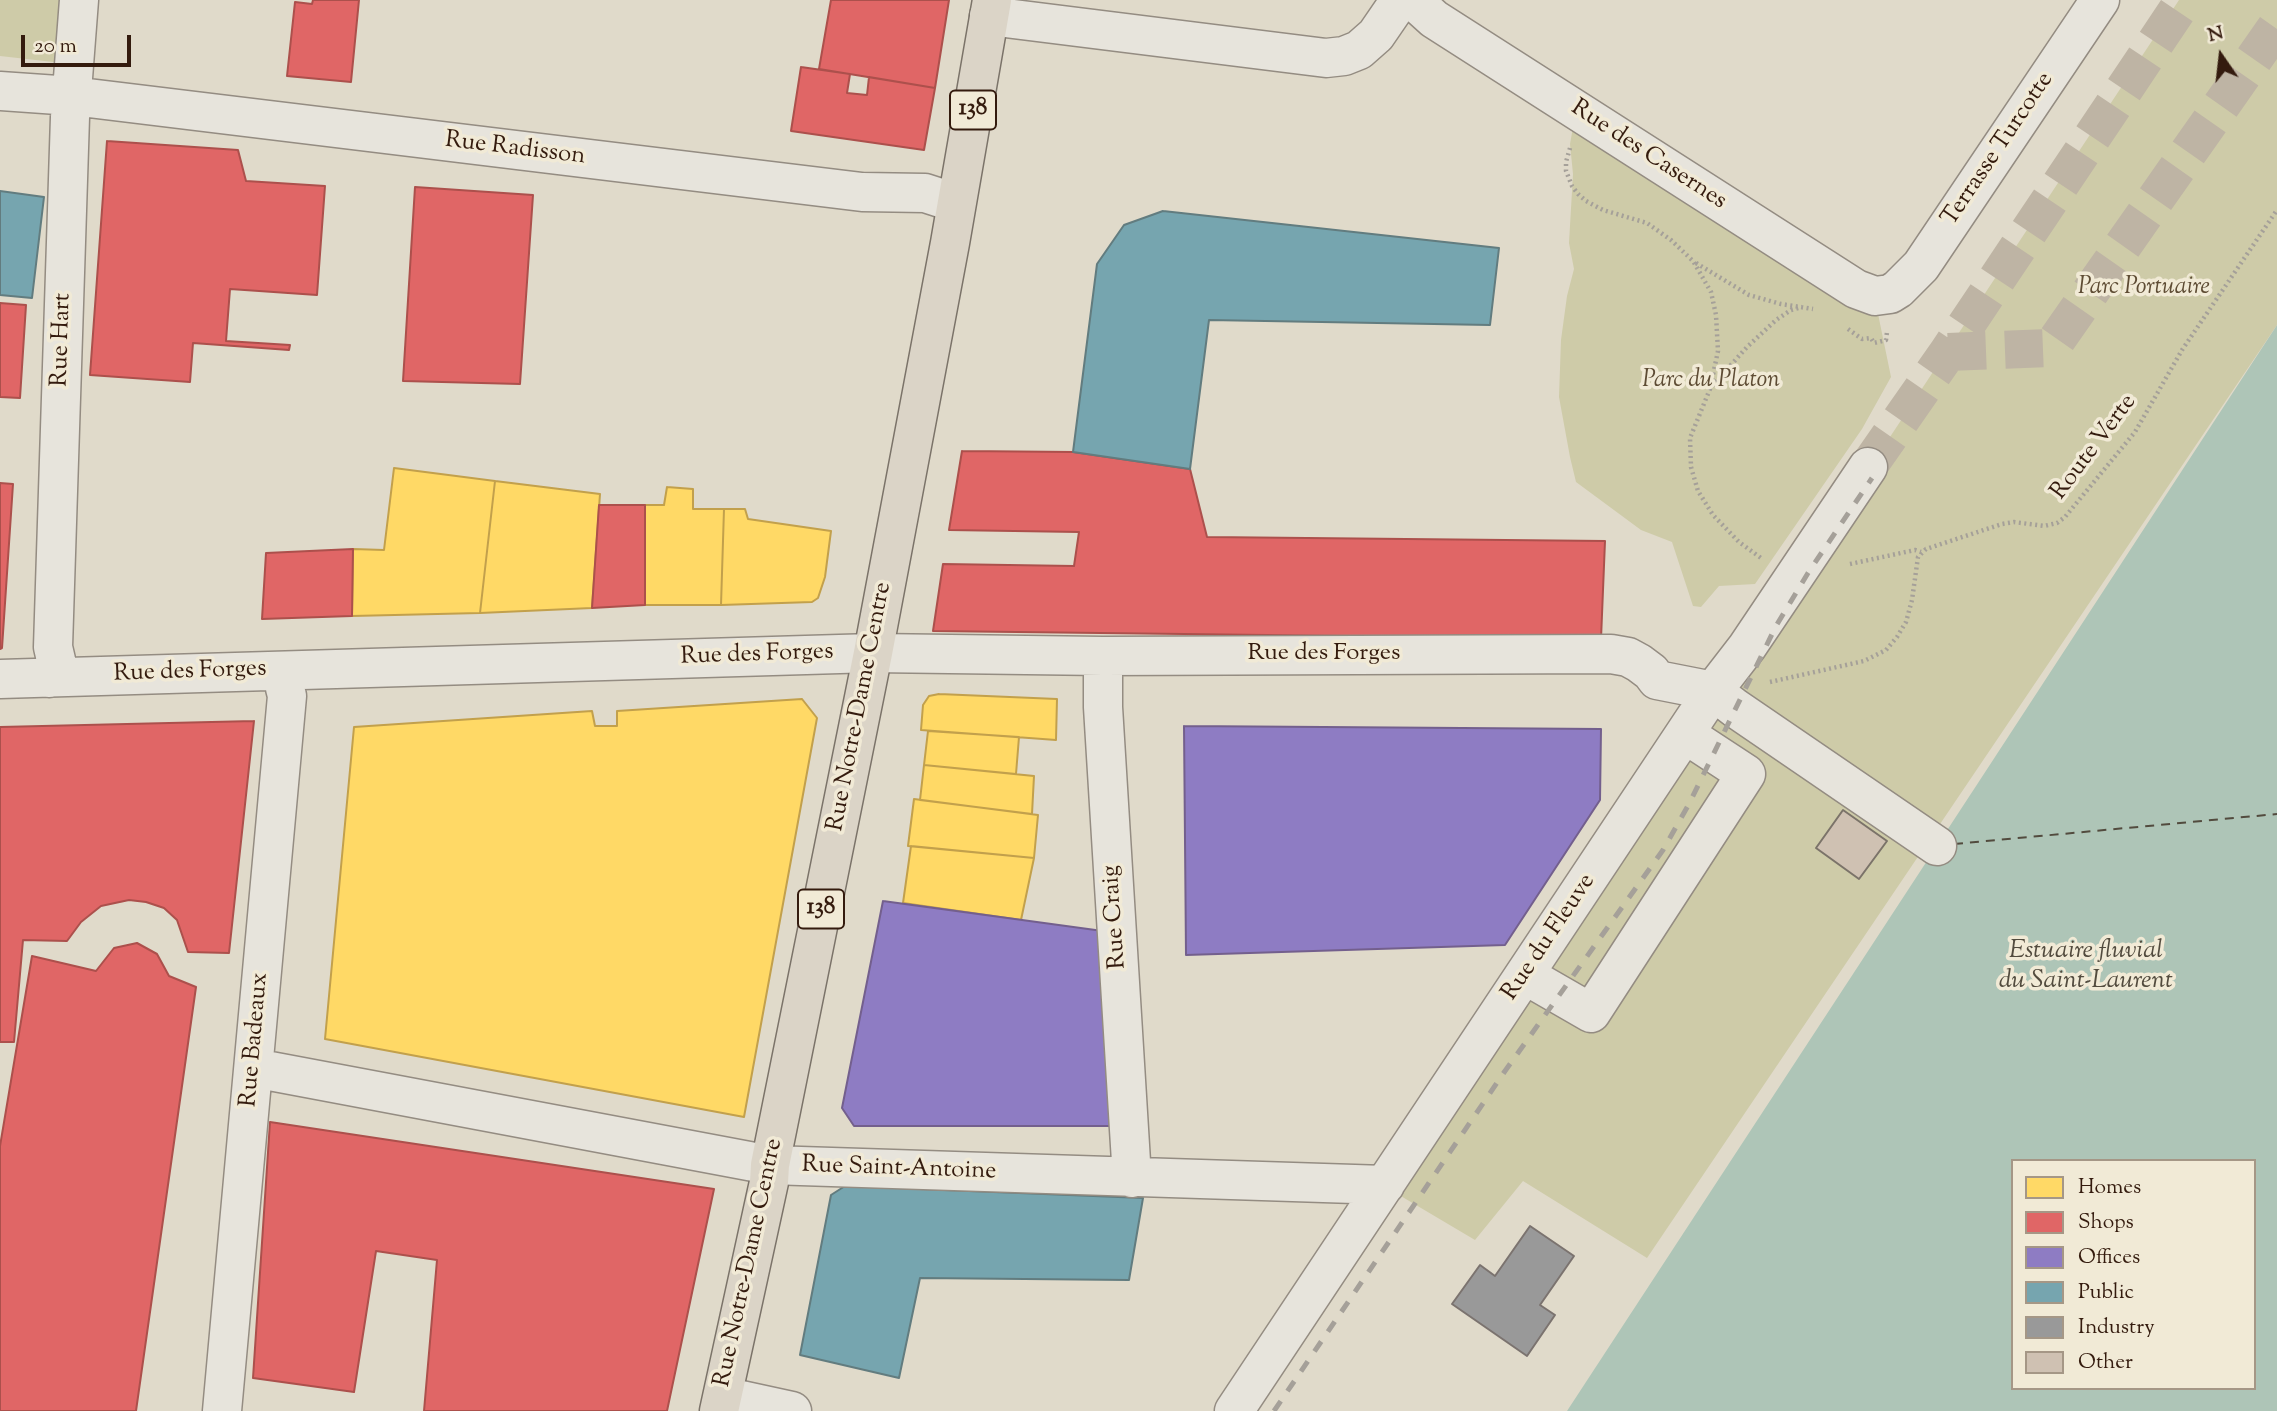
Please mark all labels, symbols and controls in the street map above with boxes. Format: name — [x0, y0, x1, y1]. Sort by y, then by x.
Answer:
text: N — [2205, 20, 2226, 50]
scale bar — [24, 21, 135, 65]
north arrow — [2186, 21, 2256, 91]
text: 20 m — [34, 32, 77, 62]
street label: Terrasse Turcotte — [1937, 68, 2061, 232]
road number: 138 — [950, 90, 996, 130]
street label: Rue des Casernes — [1565, 95, 1731, 217]
street label: Rue Radisson — [443, 127, 587, 173]
park label: Parc Portuaire — [2078, 275, 2210, 303]
street label: Rue Hart — [47, 293, 79, 387]
park label: Parc du Platon — [1642, 368, 1780, 396]
street label: Route Verte — [2046, 390, 2144, 506]
street label: Rue Notre-Dame Centre — [823, 580, 899, 834]
street label: Rue des Forges — [680, 639, 834, 673]
street label: Rue des Forges — [1248, 641, 1400, 669]
street label: Rue des Forges — [113, 656, 267, 690]
street label: Rue Craig — [1098, 864, 1134, 970]
street label: Rue du Fleuve — [1497, 869, 1603, 1007]
road number: 138 — [798, 890, 844, 928]
water label: Estuaire fluvial du Saint-Laurent — [1999, 937, 2173, 998]
street label: Rue Badeaux — [236, 972, 276, 1108]
street label: Rue Notre-Dame Centre — [710, 1136, 790, 1390]
street label: Rue Saint-Antoine — [801, 1152, 997, 1188]
legend — [2011, 1159, 2256, 1390]
text: Homes — [2078, 1173, 2141, 1203]
text: Shops — [2078, 1208, 2134, 1238]
text: Offices — [2078, 1243, 2140, 1273]
text: Public — [2078, 1278, 2134, 1308]
text: Industry — [2078, 1313, 2155, 1343]
text: Other — [2078, 1348, 2133, 1378]

